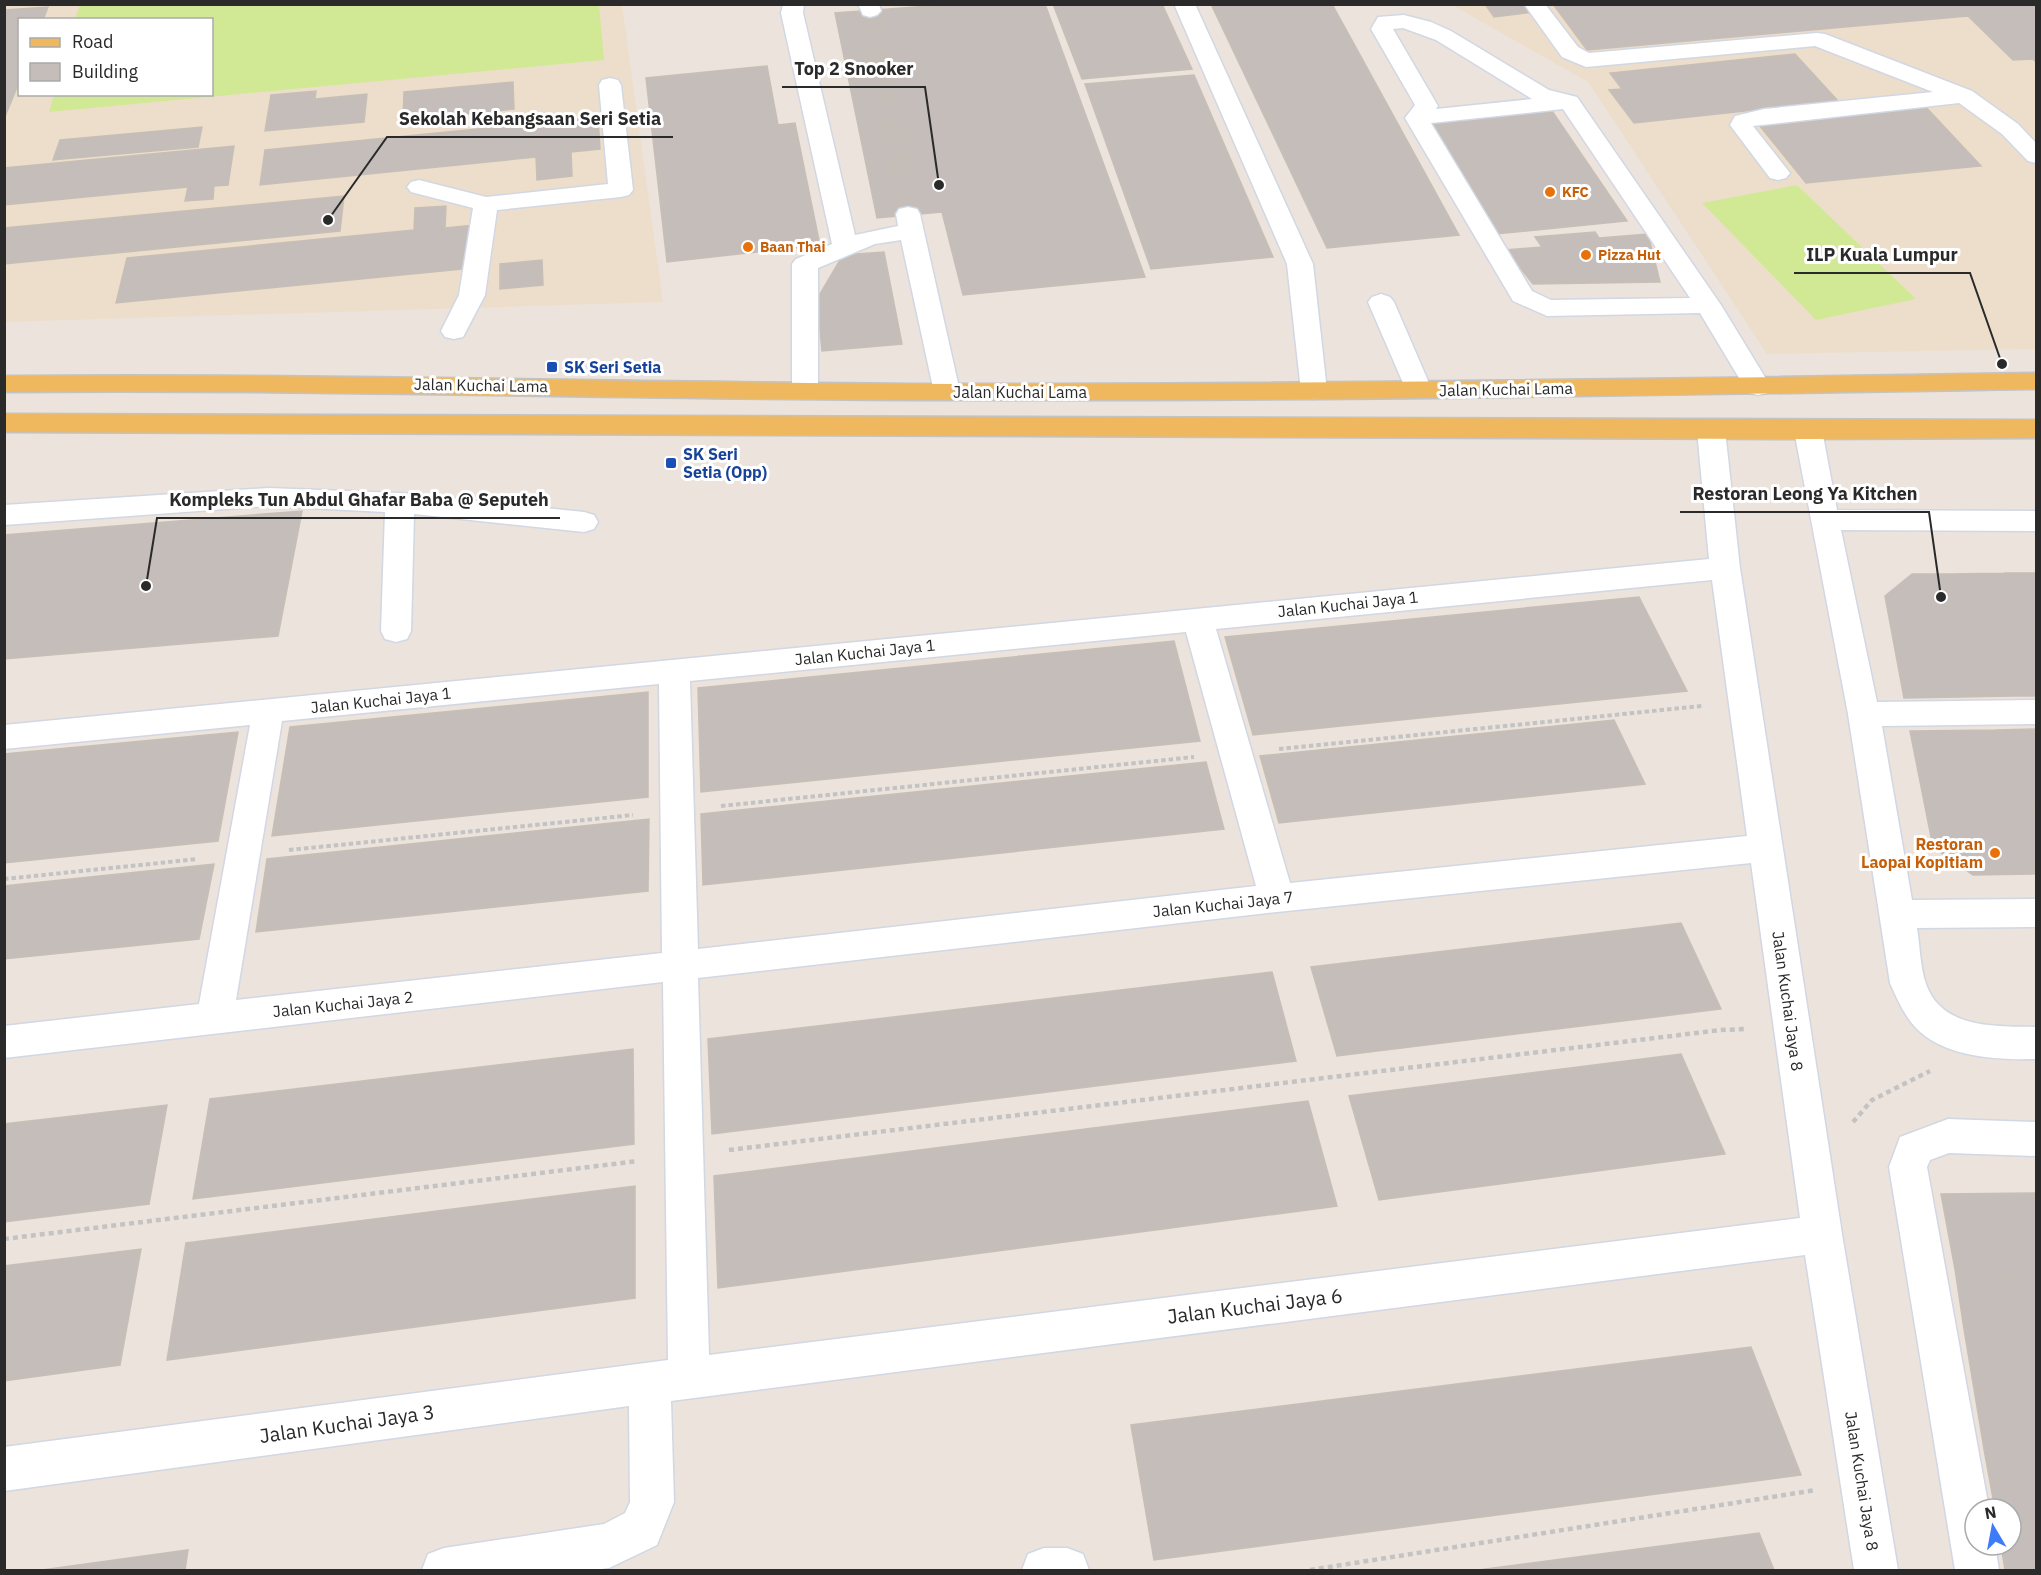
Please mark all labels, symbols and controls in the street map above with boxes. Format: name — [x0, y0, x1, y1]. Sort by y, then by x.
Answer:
legend — [18, 18, 213, 96]
text: Road — [72, 30, 113, 53]
callout: Top 2 Snooker — [782, 51, 925, 87]
text: Top 2 Snooker — [794, 57, 914, 80]
text: Building — [72, 60, 139, 83]
callout: Sekolah Kebangsaan Seri Setia — [387, 101, 673, 137]
text: Sekolah Kebangsaan Seri Setia — [399, 107, 661, 130]
place label: KFC — [1562, 183, 1589, 201]
marker: KFC — [1543, 185, 1557, 199]
callout: ILP Kuala Lumpur — [1794, 237, 1970, 273]
place label: Baan Thai — [760, 238, 825, 256]
marker: Baan Thai — [741, 240, 755, 254]
text: ILP Kuala Lumpur — [1806, 243, 1958, 266]
place label: Pizza Hut — [1598, 246, 1661, 264]
marker: Pizza Hut — [1579, 248, 1593, 262]
place label: SK Seri Setia — [564, 357, 661, 377]
marker: SK Seri Setia — [545, 360, 559, 374]
street label: Jalan Kuchai Lama — [414, 374, 549, 396]
street label: Jalan Kuchai Lama — [1439, 378, 1574, 400]
street label: Jalan Kuchai Lama — [953, 382, 1087, 402]
place label: SK Seri Setia (Opp) — [683, 444, 767, 482]
marker: SK Seri Setia (Opp) — [664, 456, 678, 470]
callout: Restoran Leong Ya Kitchen — [1680, 476, 1929, 512]
callout: Kompleks Tun Abdul Ghafar Baba @ Seputeh — [157, 482, 560, 518]
text: Restoran Leong Ya Kitchen — [1692, 482, 1918, 505]
text: Kompleks Tun Abdul Ghafar Baba @ Seputeh — [169, 488, 549, 511]
street label: Jalan Kuchai Jaya 1 — [1277, 587, 1419, 621]
street label: Jalan Kuchai Jaya 1 — [794, 635, 936, 669]
street label: Jalan Kuchai Jaya 1 — [310, 683, 452, 717]
place label: Restoran Laopai Kopitiam — [1861, 834, 1983, 872]
marker: Restoran Laopai Kopitiam — [1988, 846, 2002, 860]
street label: Jalan Kuchai Jaya 7 — [1152, 887, 1294, 921]
street label: Jalan Kuchai Jaya 8 — [1768, 930, 1808, 1072]
street label: Jalan Kuchai Jaya 2 — [272, 987, 414, 1021]
street label: Jalan Kuchai Jaya 6 — [1166, 1281, 1344, 1330]
street label: Jalan Kuchai Jaya 3 — [258, 1398, 436, 1449]
street label: Jalan Kuchai Jaya 8 — [1841, 1410, 1883, 1552]
north arrow — [1963, 1497, 2023, 1557]
text: N — [1983, 1501, 1998, 1523]

